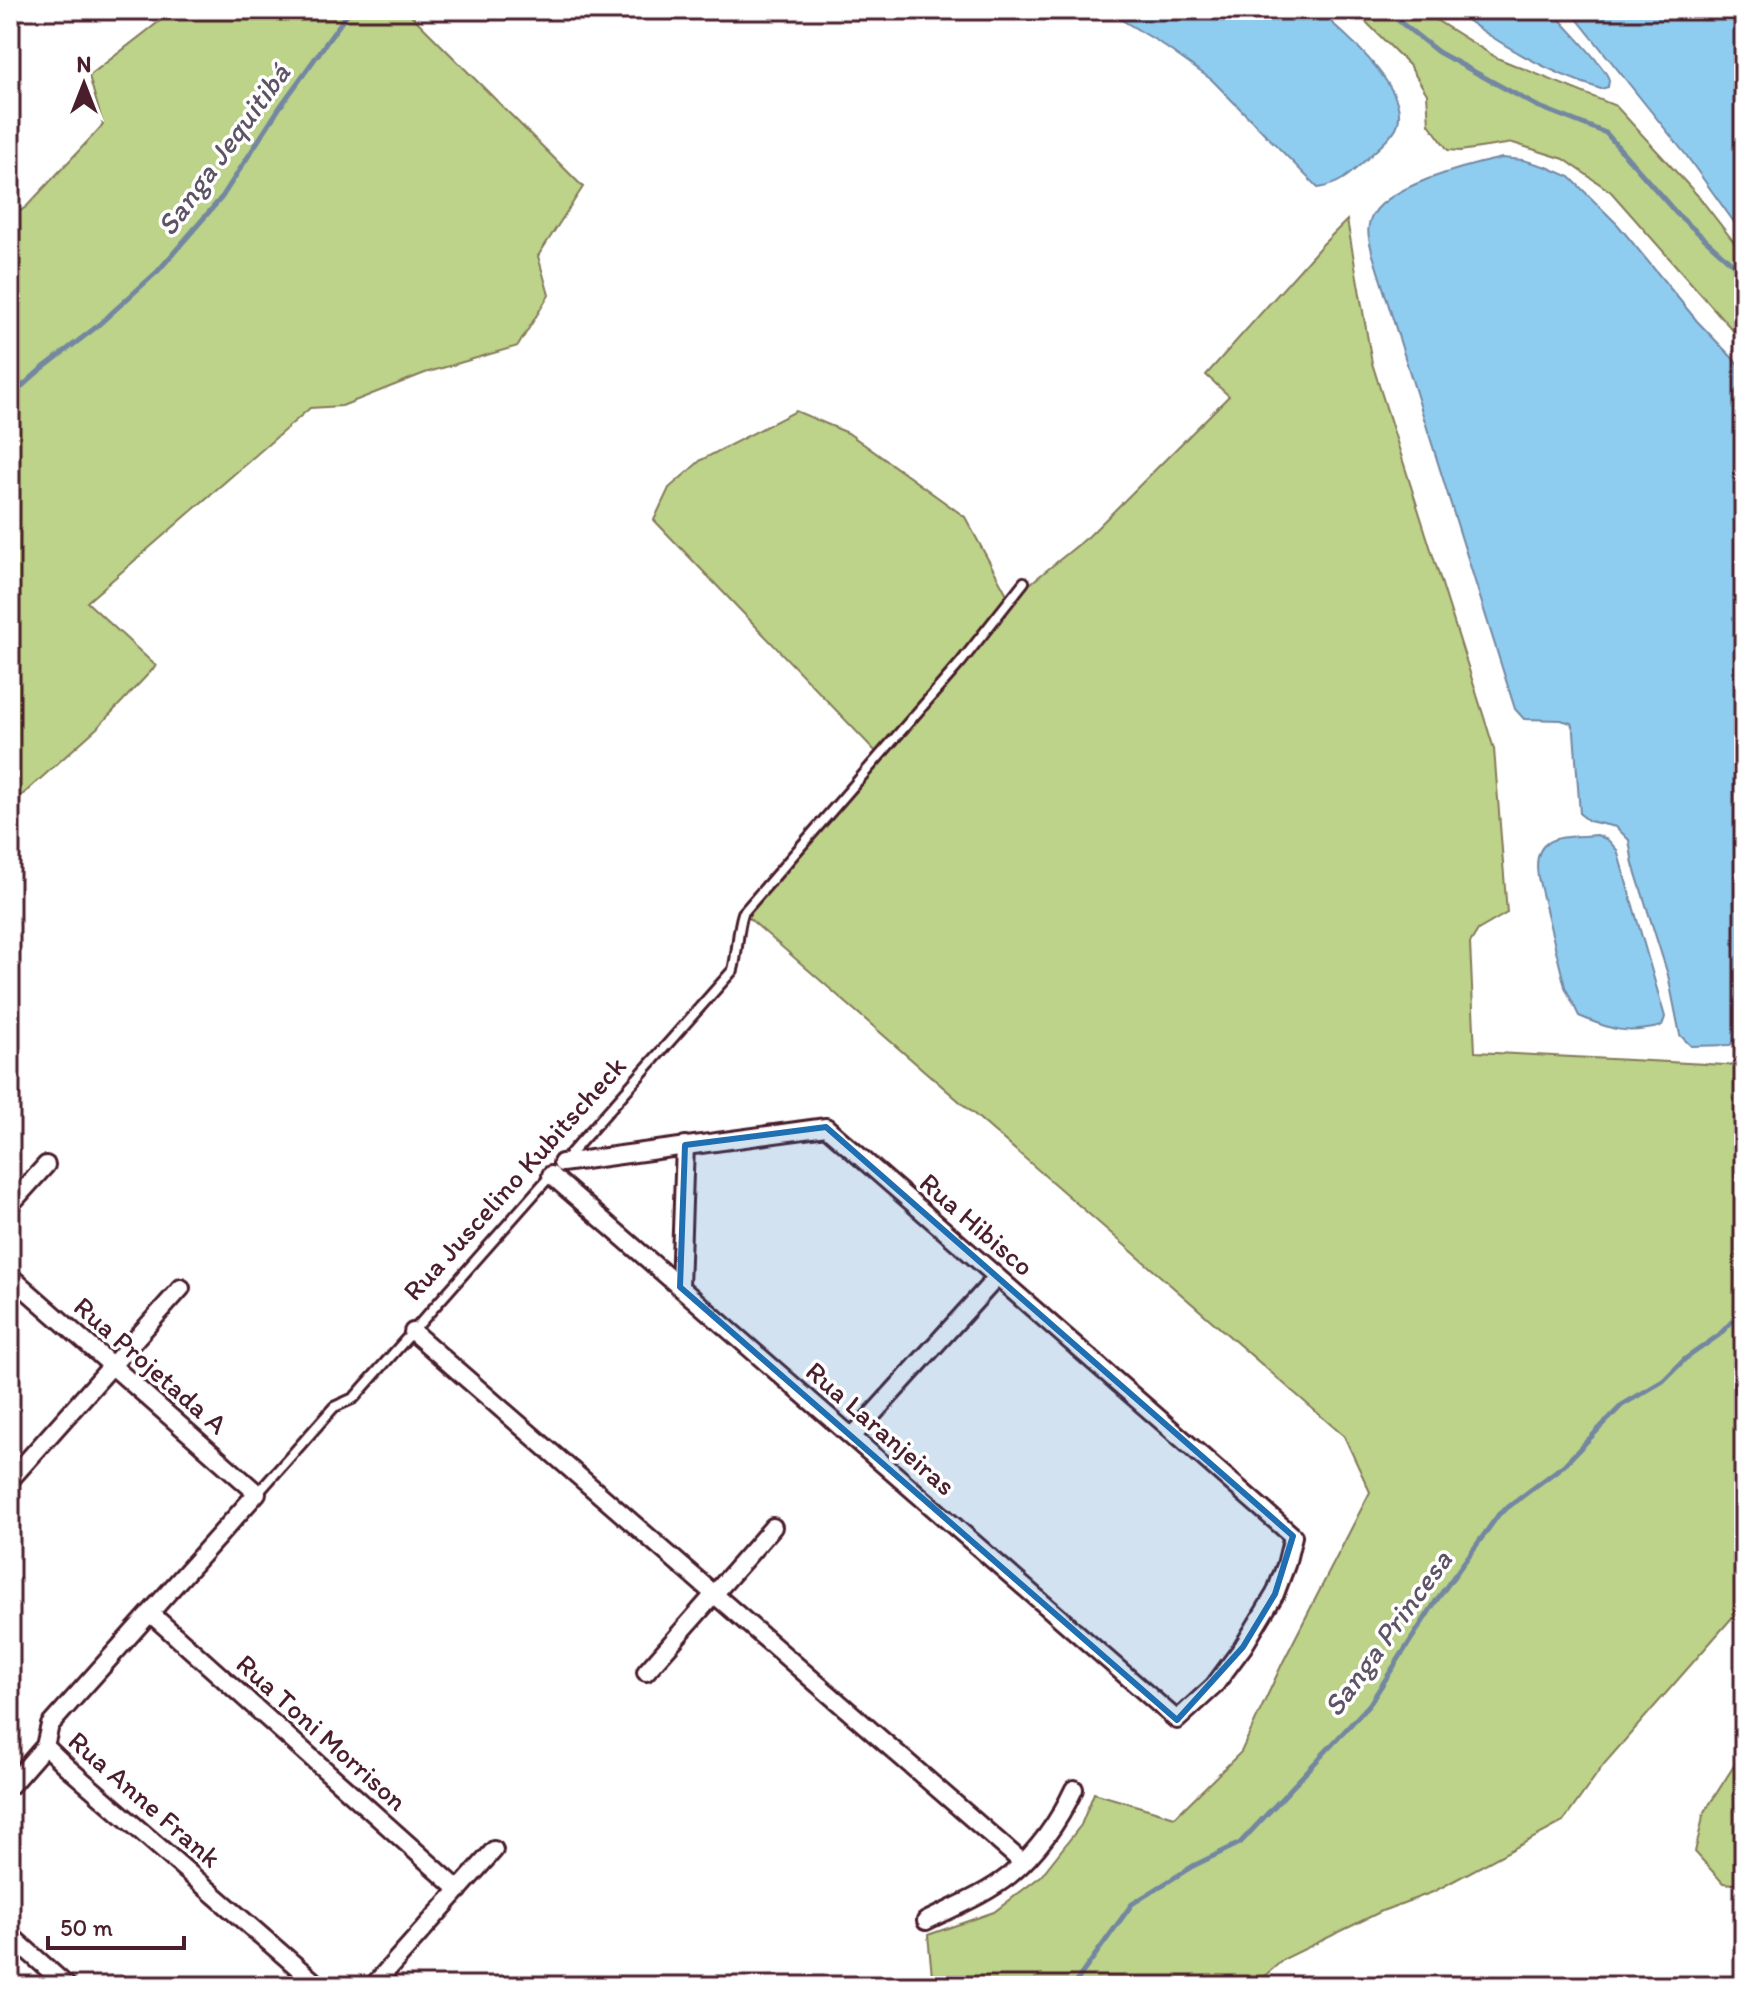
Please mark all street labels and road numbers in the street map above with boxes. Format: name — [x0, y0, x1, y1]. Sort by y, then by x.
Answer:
street label: Rua Juscelino Kubitscheck — [395, 1049, 633, 1307]
street label: Rua Hibisco — [913, 1165, 1041, 1283]
street label: Rua Projetada A — [67, 1289, 235, 1441]
street label: Rua Laranjeiras — [799, 1354, 963, 1502]
street label: Rua Toni Morrison — [230, 1646, 415, 1818]
street label: Rua Anne Frank — [62, 1723, 228, 1875]

